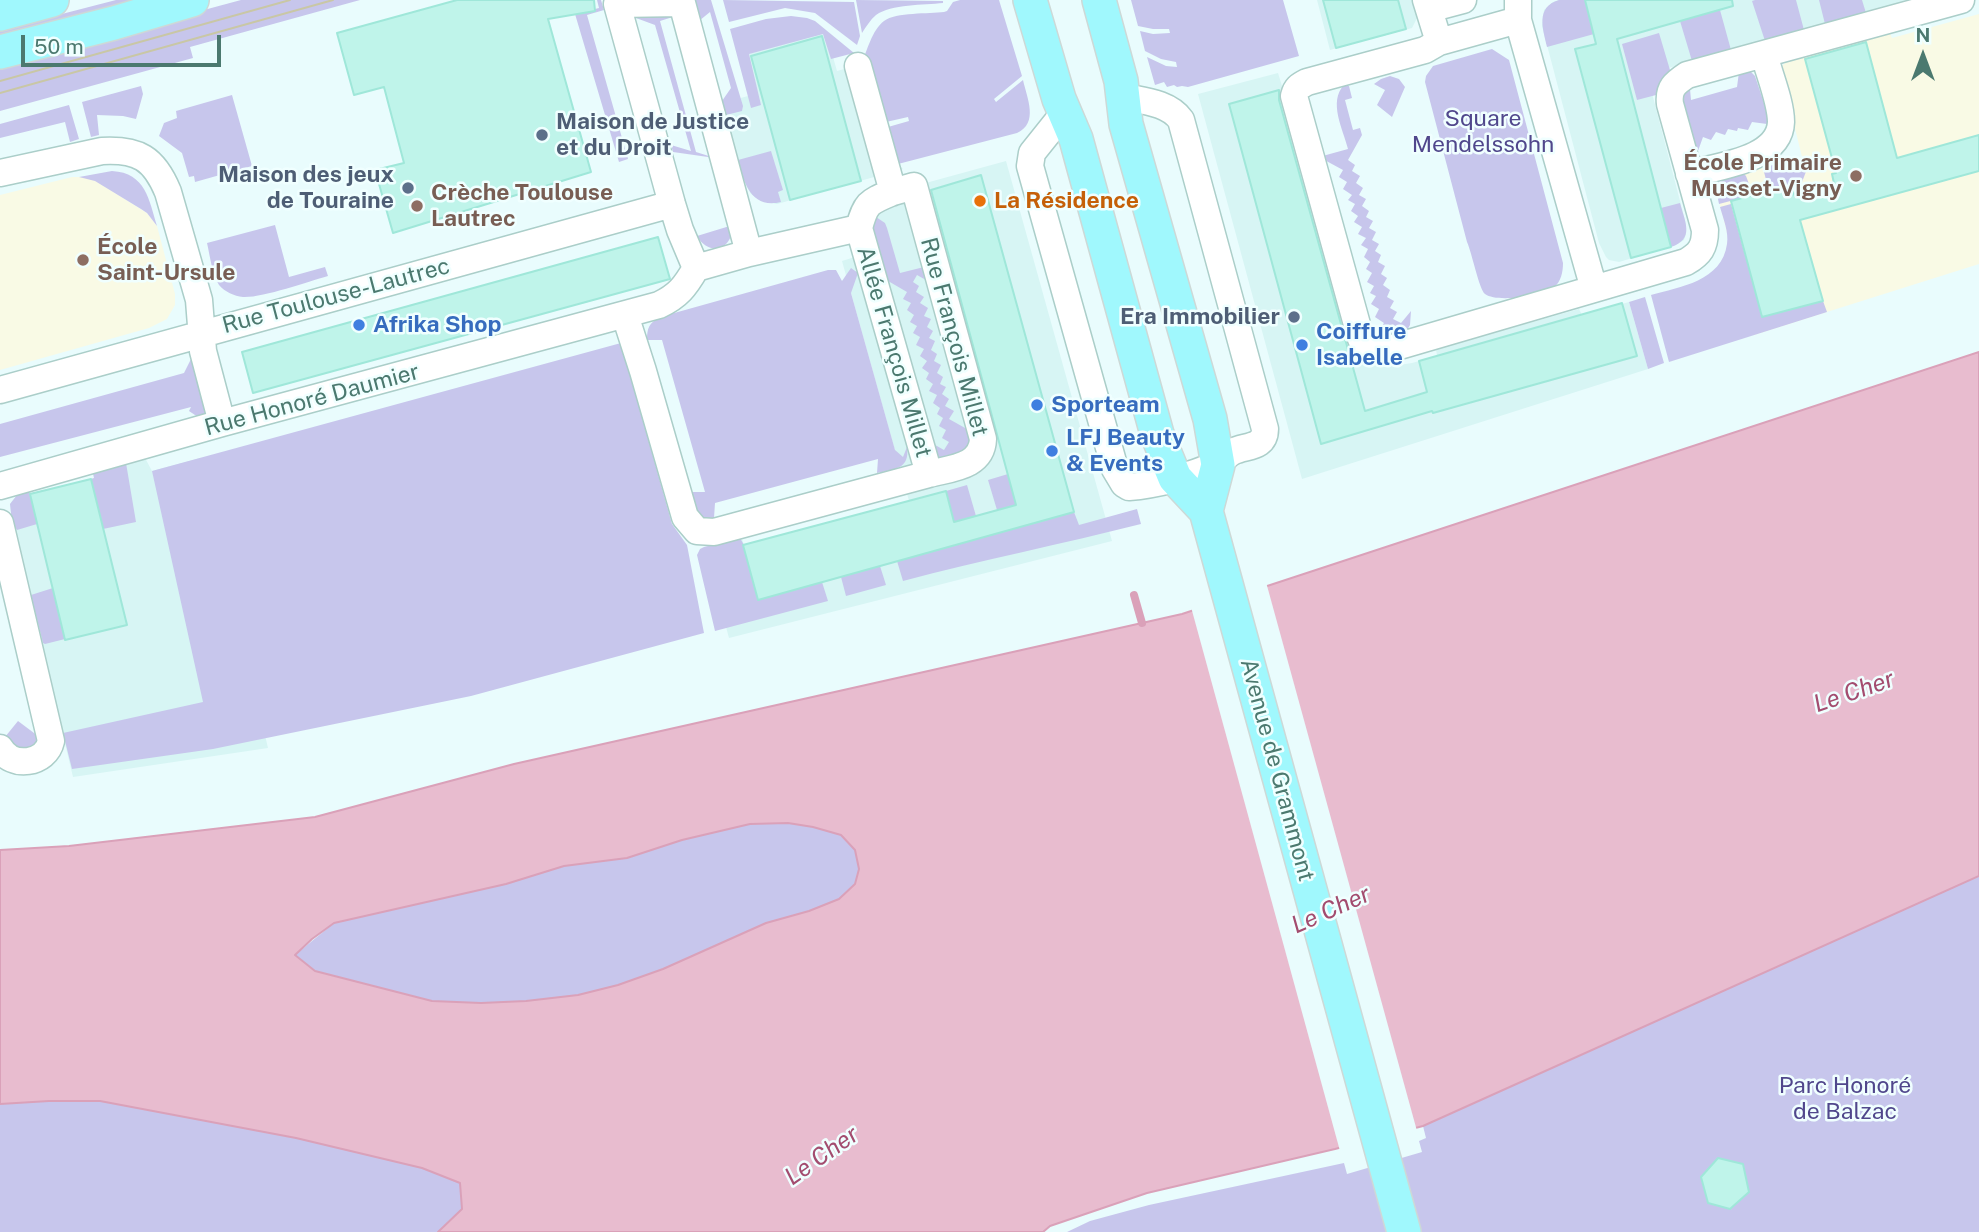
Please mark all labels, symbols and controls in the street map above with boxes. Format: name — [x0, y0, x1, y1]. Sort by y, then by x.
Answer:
scale bar — [24, 21, 224, 65]
north arrow — [1888, 21, 1958, 91]
text: N — [1916, 24, 1930, 46]
text: 50 m — [34, 34, 84, 59]
park label: Square Mendelssohn — [1412, 105, 1554, 159]
place label: Maison de Justice et du Droit — [556, 108, 749, 162]
marker: Maison de Justice et du Droit — [534, 127, 550, 143]
place label: École Primaire Musset-Vigny — [1683, 149, 1842, 203]
place label: Maison des jeux de Touraine — [218, 161, 394, 215]
marker: École Primaire Musset-Vigny — [1848, 168, 1864, 184]
place label: Crèche Toulouse Lautrec — [431, 179, 613, 233]
marker: Maison des jeux de Touraine — [400, 180, 416, 196]
place label: La Résidence — [994, 187, 1139, 215]
marker: La Résidence — [972, 193, 988, 209]
marker: Crèche Toulouse Lautrec — [409, 198, 425, 214]
place label: École Saint-Ursule — [97, 233, 235, 287]
street label: Rue François Millet — [914, 235, 994, 439]
street label: Allée François Millet — [851, 243, 937, 461]
marker: École Saint-Ursule — [75, 252, 91, 268]
street label: Rue Toulouse-Lautrec — [219, 252, 453, 340]
place label: Era Immobilier — [1120, 303, 1280, 331]
marker: Era Immobilier — [1286, 309, 1302, 325]
place label: Afrika Shop — [373, 311, 501, 339]
marker: Afrika Shop — [351, 317, 367, 333]
place label: Coiffure Isabelle — [1316, 318, 1406, 372]
marker: Coiffure Isabelle — [1294, 337, 1310, 353]
street label: Rue Honoré Daumier — [202, 358, 422, 442]
place label: Sporteam — [1051, 391, 1159, 419]
marker: Sporteam — [1029, 397, 1045, 413]
place label: LFJ Beauty & Events — [1066, 424, 1185, 478]
marker: LFJ Beauty & Events — [1044, 443, 1060, 459]
street label: Avenue de Grammont — [1234, 656, 1320, 884]
water label: Le Cher — [1810, 665, 1898, 719]
water label: Le Cher — [1287, 880, 1375, 940]
park label: Parc Honoré de Balzac — [1779, 1072, 1911, 1126]
water label: Le Cher — [780, 1120, 864, 1192]

